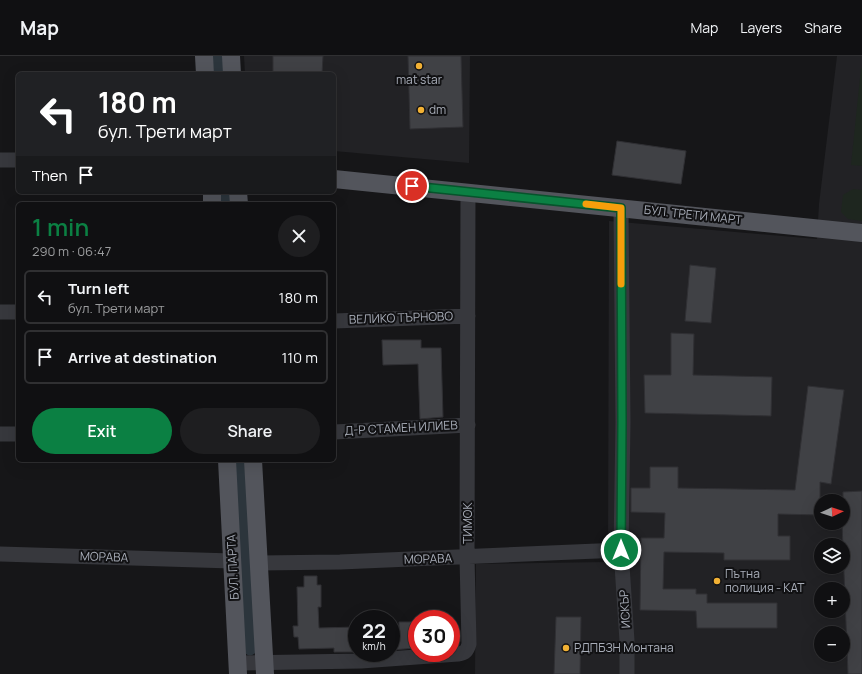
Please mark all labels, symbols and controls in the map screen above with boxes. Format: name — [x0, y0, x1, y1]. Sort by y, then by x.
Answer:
text: Map — [20, 15, 59, 41]
text: Map — [690, 18, 718, 37]
text: Layers — [740, 18, 782, 37]
text: Share — [804, 18, 842, 37]
marker: mat star — [414, 61, 424, 71]
place label: mat star — [396, 71, 443, 88]
text: 180 m — [98, 83, 177, 121]
icon: left — [32, 88, 84, 140]
place label: dm — [429, 101, 446, 118]
marker: dm — [416, 105, 426, 115]
text: бул. Трети март — [98, 119, 232, 143]
icon: arrive — [75, 164, 97, 186]
text: Then — [32, 165, 67, 186]
pin — [395, 169, 429, 203]
icon: arrive — [401, 175, 423, 197]
street label: БУЛ. ТРЕТИ МАРТ — [643, 201, 744, 228]
text: 1 min — [32, 210, 89, 243]
button: close — [278, 215, 320, 257]
text: 290 m · 06:47 — [32, 242, 111, 260]
text: Turn left — [68, 278, 130, 299]
icon: left — [34, 286, 56, 308]
text: 180 m — [279, 287, 318, 308]
text: бул. Трети март — [68, 299, 165, 317]
street label: ВЕЛИКО ТЪРНОВО — [349, 307, 454, 328]
icon: arrive — [34, 346, 56, 368]
text: Arrive at destination — [68, 347, 217, 368]
text: 110 m — [281, 347, 318, 368]
button: Exit — [32, 408, 172, 454]
button: Share — [180, 408, 320, 454]
street label: Д-Р СТАМЕН ИЛИЕВ — [344, 416, 458, 439]
north arrow — [814, 494, 850, 530]
map controls — [814, 494, 850, 662]
street label: ТИМОК — [459, 501, 476, 544]
position arrow — [600, 529, 642, 571]
street label: БУЛ. ПАРТА — [222, 534, 243, 600]
button: layers — [814, 538, 850, 574]
street label: МОРАВА — [80, 547, 129, 566]
street label: МОРАВА — [404, 549, 453, 568]
place label: Пътна полиция - КАТ — [725, 565, 805, 596]
marker: Пътна полиция - КАТ — [712, 576, 722, 586]
button: + — [814, 582, 850, 618]
street label: ИСКЪР — [615, 589, 634, 629]
speed limit sign: 30 — [408, 610, 460, 662]
text: 22 — [362, 617, 386, 644]
button: − — [814, 626, 850, 662]
text: km/h — [362, 639, 386, 653]
place label: РДПБЗН Монтана — [574, 639, 674, 656]
marker: РДПБЗН Монтана — [561, 643, 571, 653]

